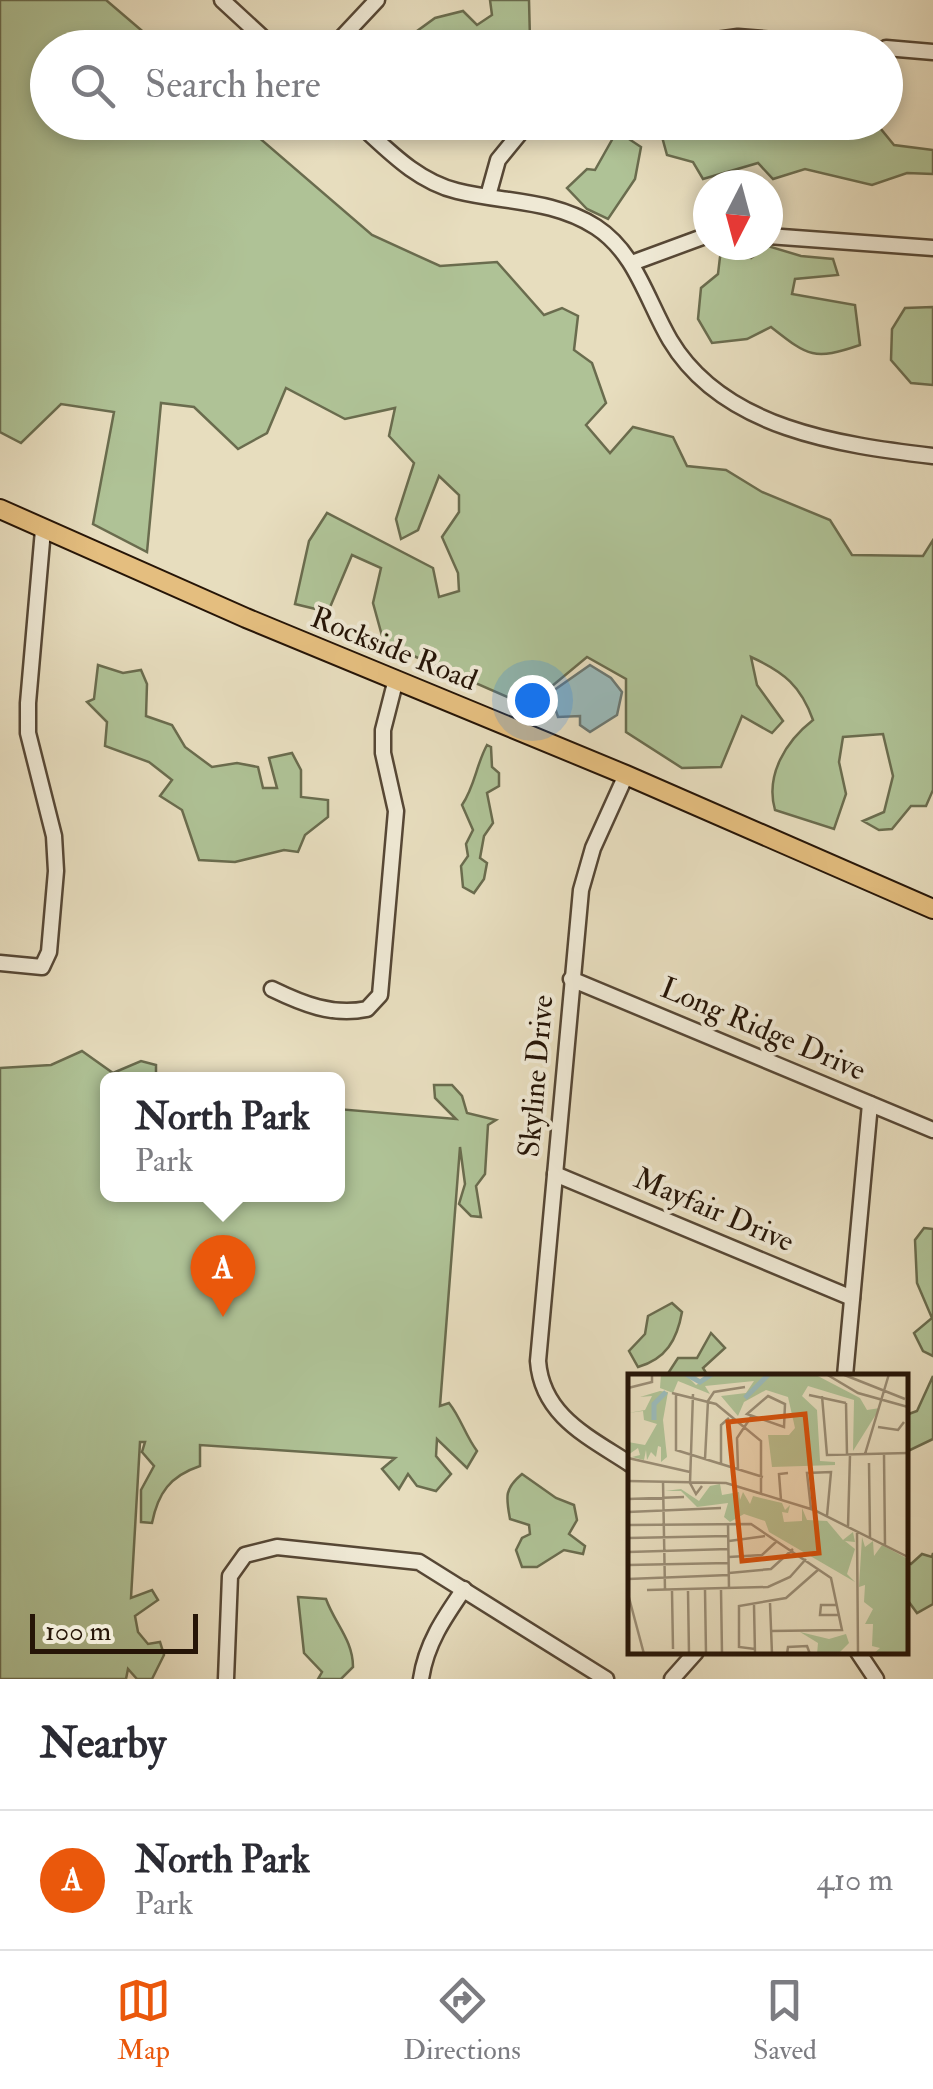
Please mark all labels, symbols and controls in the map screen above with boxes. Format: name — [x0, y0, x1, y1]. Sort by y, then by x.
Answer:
search box — [30, 30, 903, 140]
icon: search — [65, 58, 120, 113]
text: Search here — [145, 61, 321, 109]
north arrow — [693, 170, 783, 260]
street label: Rockside Road — [305, 599, 483, 699]
your location — [507, 675, 558, 726]
street label: Long Ridge Drive — [655, 969, 871, 1089]
street label: Skyline Drive — [510, 993, 562, 1159]
popup — [100, 1072, 345, 1202]
text: North Park — [135, 1093, 310, 1141]
text: Park — [135, 1141, 193, 1181]
street label: Mayfair Drive — [628, 1160, 800, 1260]
pin: A — [190, 1234, 256, 1317]
inset map — [628, 1374, 908, 1654]
scale bar — [30, 1609, 198, 1654]
text: 100 m — [45, 1614, 111, 1649]
text: Nearby — [40, 1718, 166, 1770]
text: North Park — [135, 1836, 310, 1884]
text: A — [62, 1860, 83, 1900]
text: 410 m — [817, 1860, 893, 1900]
text: Park — [135, 1884, 193, 1924]
tab: Map — [116, 1973, 171, 2068]
tab: Directions — [403, 1973, 521, 2068]
tab: Saved — [753, 1973, 817, 2068]

